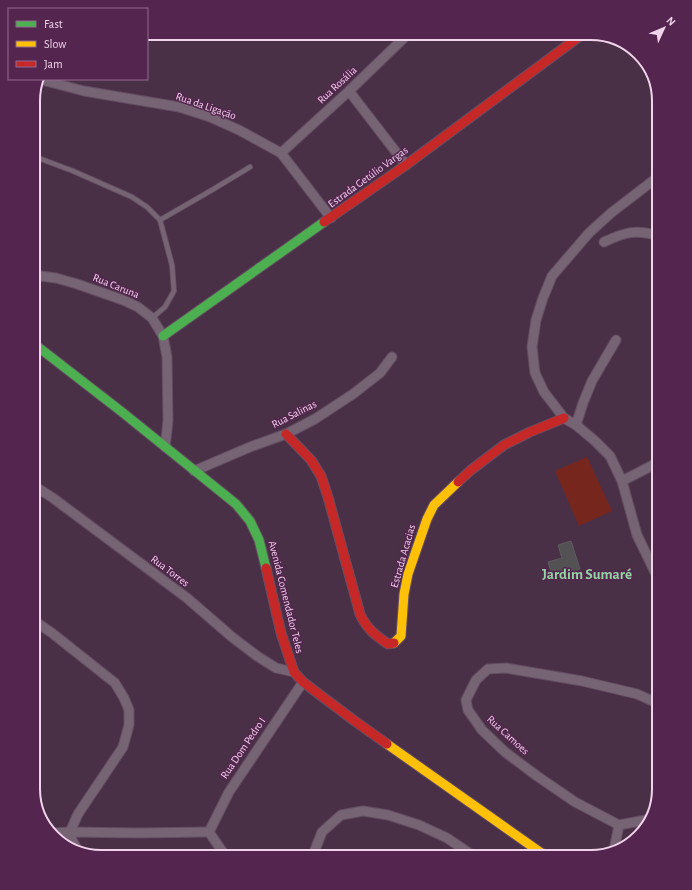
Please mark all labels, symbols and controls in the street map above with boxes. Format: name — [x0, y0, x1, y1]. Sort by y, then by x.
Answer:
legend — [8, 8, 148, 80]
north arrow — [644, 8, 684, 48]
text: N — [664, 15, 677, 28]
text: Fast — [44, 18, 63, 30]
text: Slow — [44, 38, 66, 50]
text: Jam — [44, 58, 63, 70]
street label: Rua Rosália — [315, 64, 359, 106]
street label: Rua da Ligação — [174, 91, 238, 121]
street label: Estrada Getúlio Vargas — [326, 144, 410, 210]
street label: Rua Caruna — [91, 272, 141, 300]
street label: Rua Salinas — [270, 398, 318, 430]
street label: Estrada Acacias — [389, 523, 417, 589]
street label: Avenida Comendador Teles — [267, 540, 305, 654]
street label: Rua Torres — [149, 553, 191, 589]
district label: Jardim Sumaré — [542, 567, 632, 582]
street label: Rua Camoes — [485, 713, 531, 757]
street label: Rua Dom Pedro I — [219, 715, 267, 781]

